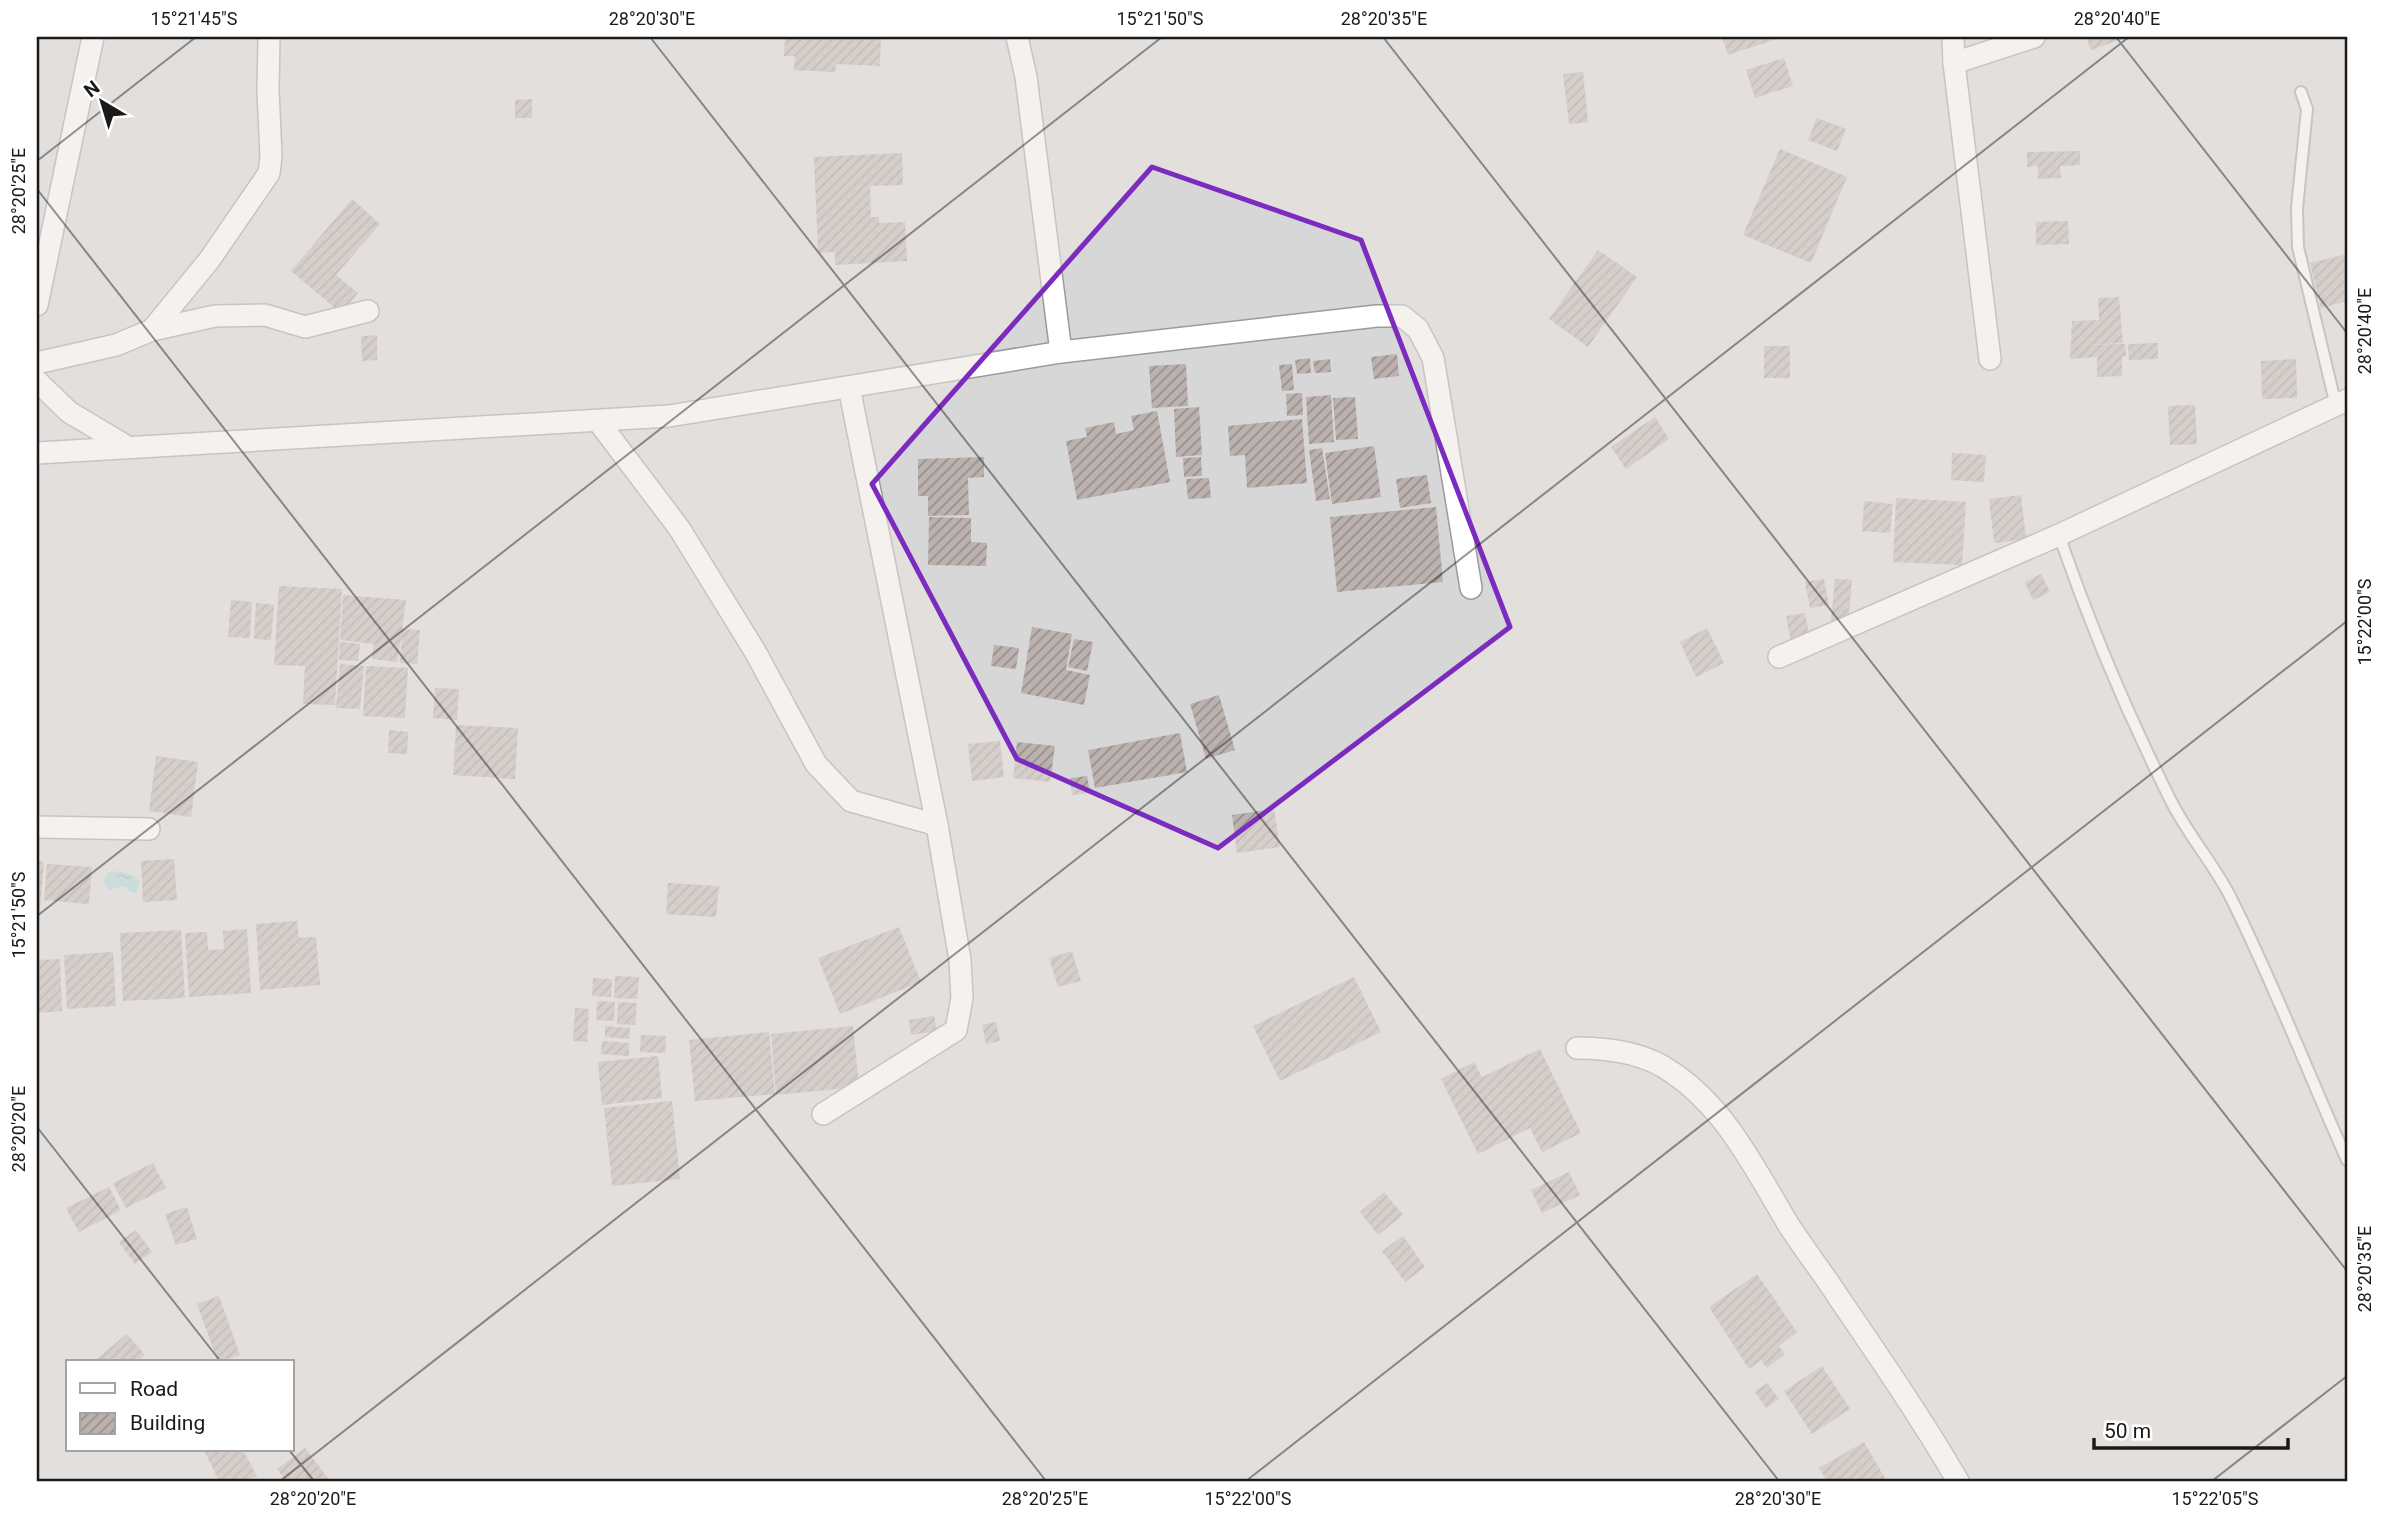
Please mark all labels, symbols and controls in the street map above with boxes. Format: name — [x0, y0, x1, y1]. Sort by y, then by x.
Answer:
text: 15°21'45"S — [150, 8, 238, 29]
text: 28°20'30"E — [609, 8, 695, 29]
text: 15°21'50"S — [1116, 8, 1204, 29]
text: 28°20'35"E — [1341, 8, 1427, 29]
text: 28°20'40"E — [2074, 8, 2160, 29]
north arrow — [66, 66, 136, 136]
text: N — [79, 76, 104, 102]
text: 28°20'25"E — [8, 148, 29, 234]
text: 28°20'40"E — [2354, 288, 2375, 374]
text: 15°22'00"S — [2354, 578, 2375, 666]
text: 15°21'50"S — [8, 871, 29, 959]
text: 28°20'20"E — [8, 1086, 29, 1172]
text: 28°20'35"E — [2354, 1226, 2375, 1312]
legend — [66, 1360, 294, 1452]
text: Road — [130, 1377, 178, 1401]
scale bar — [2094, 1406, 2288, 1450]
text: Building — [130, 1411, 205, 1435]
text: 50 m — [2104, 1419, 2151, 1443]
text: 28°20'20"E — [270, 1488, 356, 1509]
text: 28°20'25"E — [1002, 1488, 1088, 1509]
text: 15°22'00"S — [1204, 1488, 1292, 1509]
text: 28°20'30"E — [1735, 1488, 1821, 1509]
text: 15°22'05"S — [2171, 1488, 2259, 1509]

